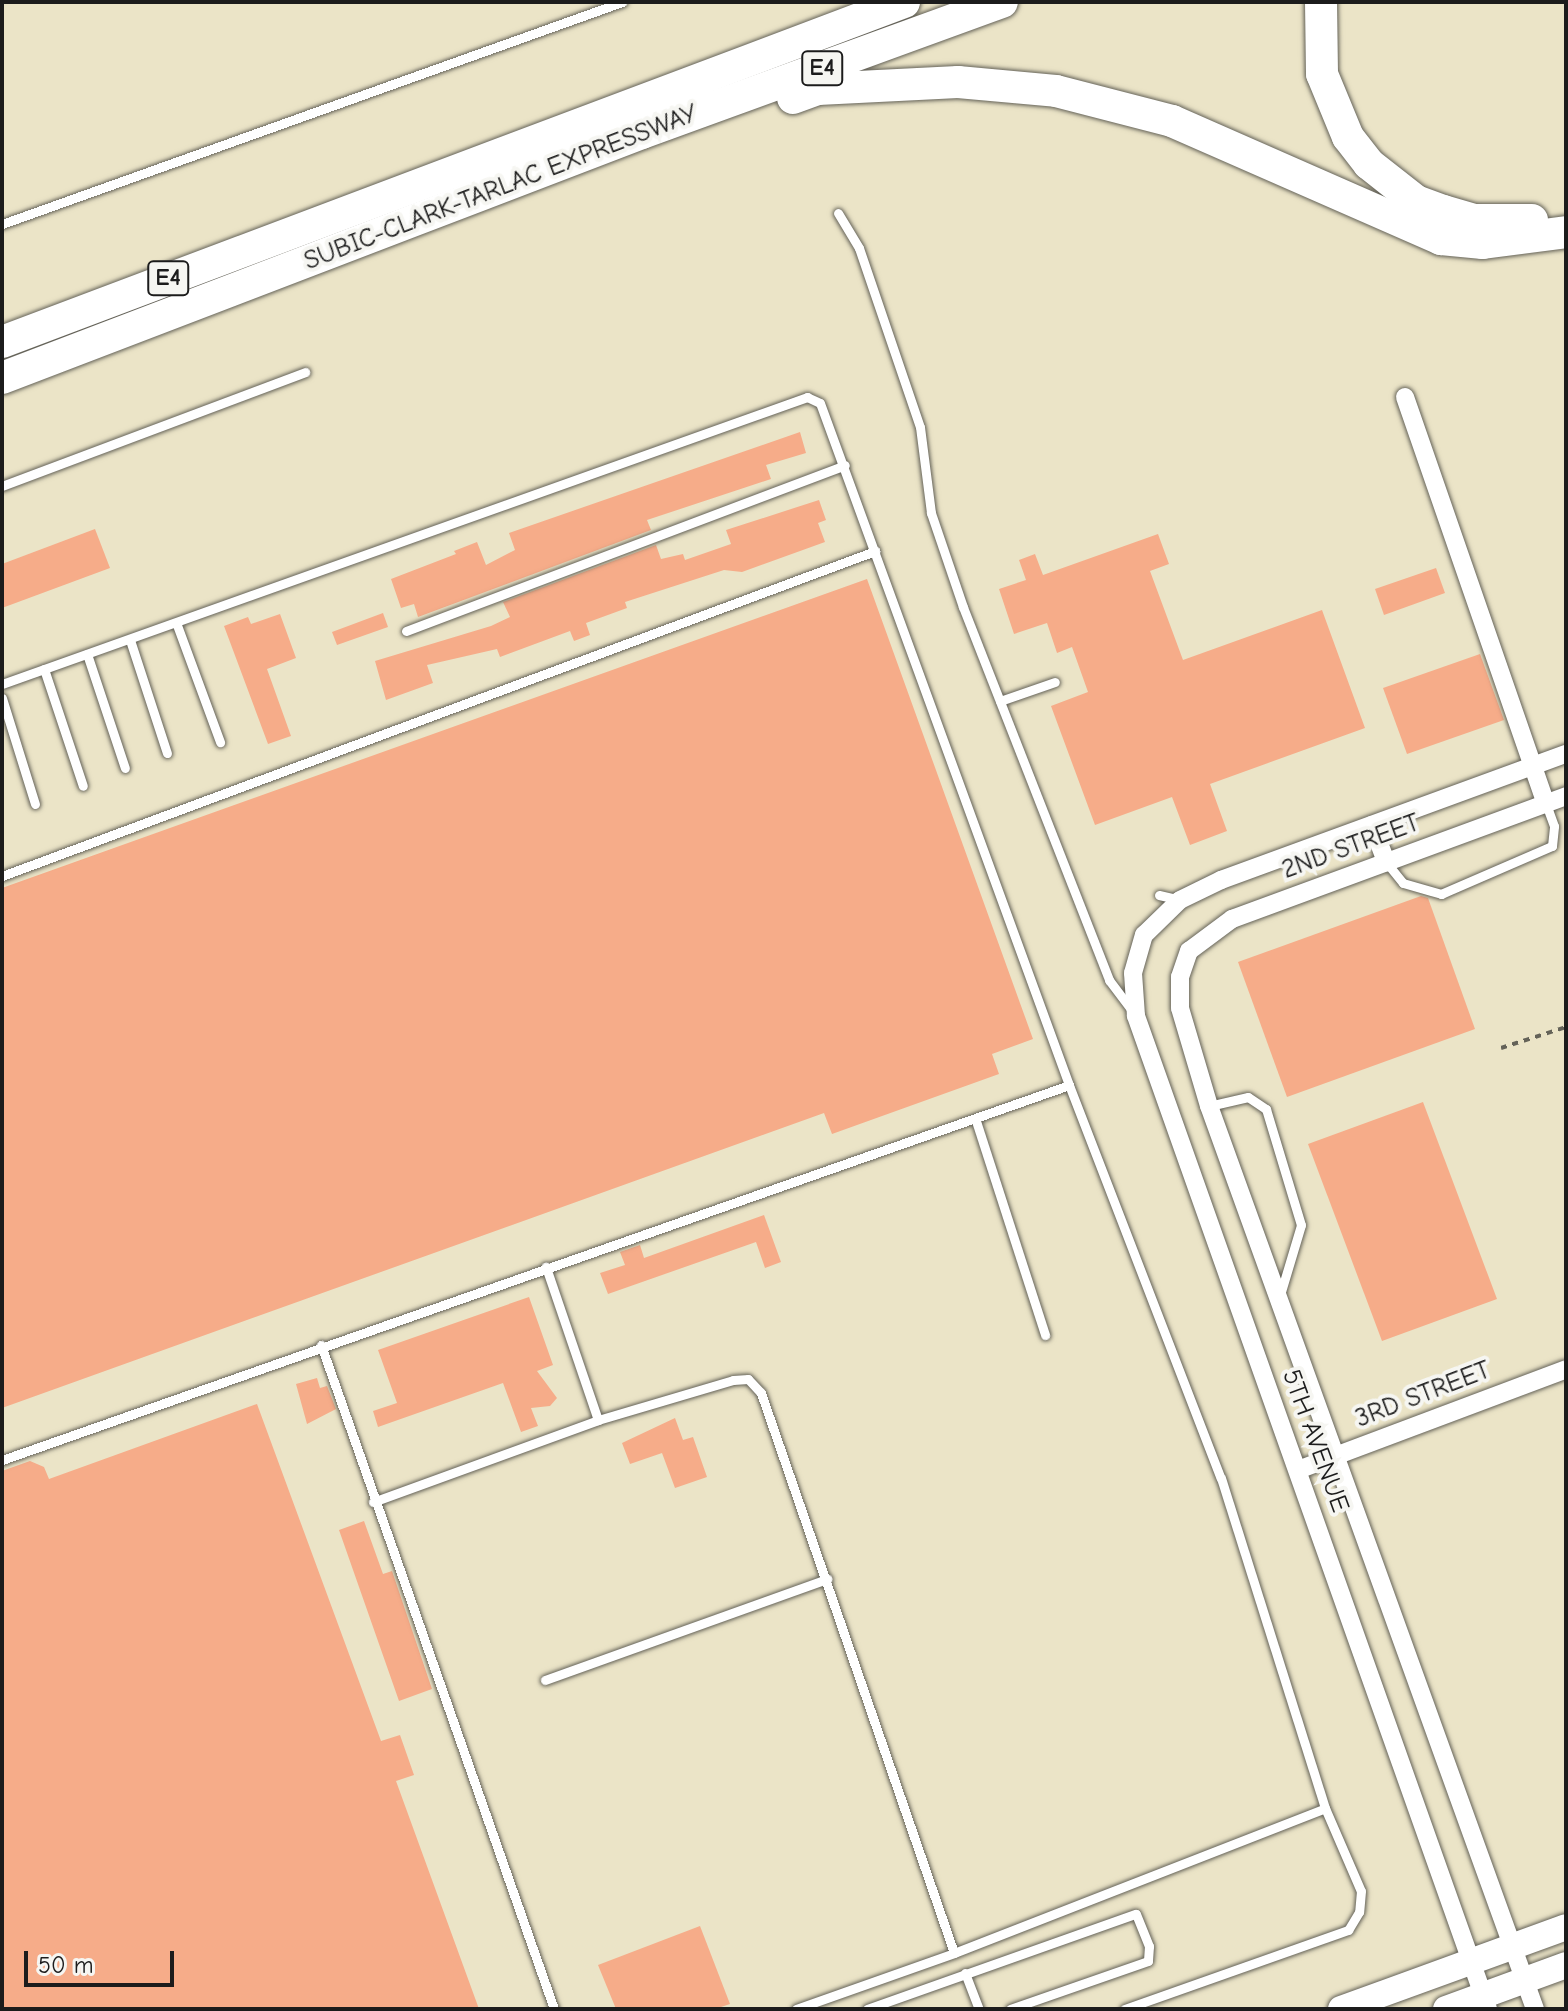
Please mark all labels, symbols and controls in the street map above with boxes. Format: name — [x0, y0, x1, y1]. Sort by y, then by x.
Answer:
road number: E4 — [800, 48, 844, 88]
street label: SUBIC-CLARK-TARLAC EXPRESSWAY — [300, 98, 702, 278]
road number: E4 — [146, 258, 190, 298]
street label: 2ND STREET — [1278, 808, 1424, 886]
street label: 3RD STREET — [1351, 1355, 1495, 1435]
street label: 5TH AVENUE — [1275, 1365, 1355, 1517]
scale bar — [28, 1935, 178, 1985]
text: 50 m — [38, 1951, 94, 1979]

